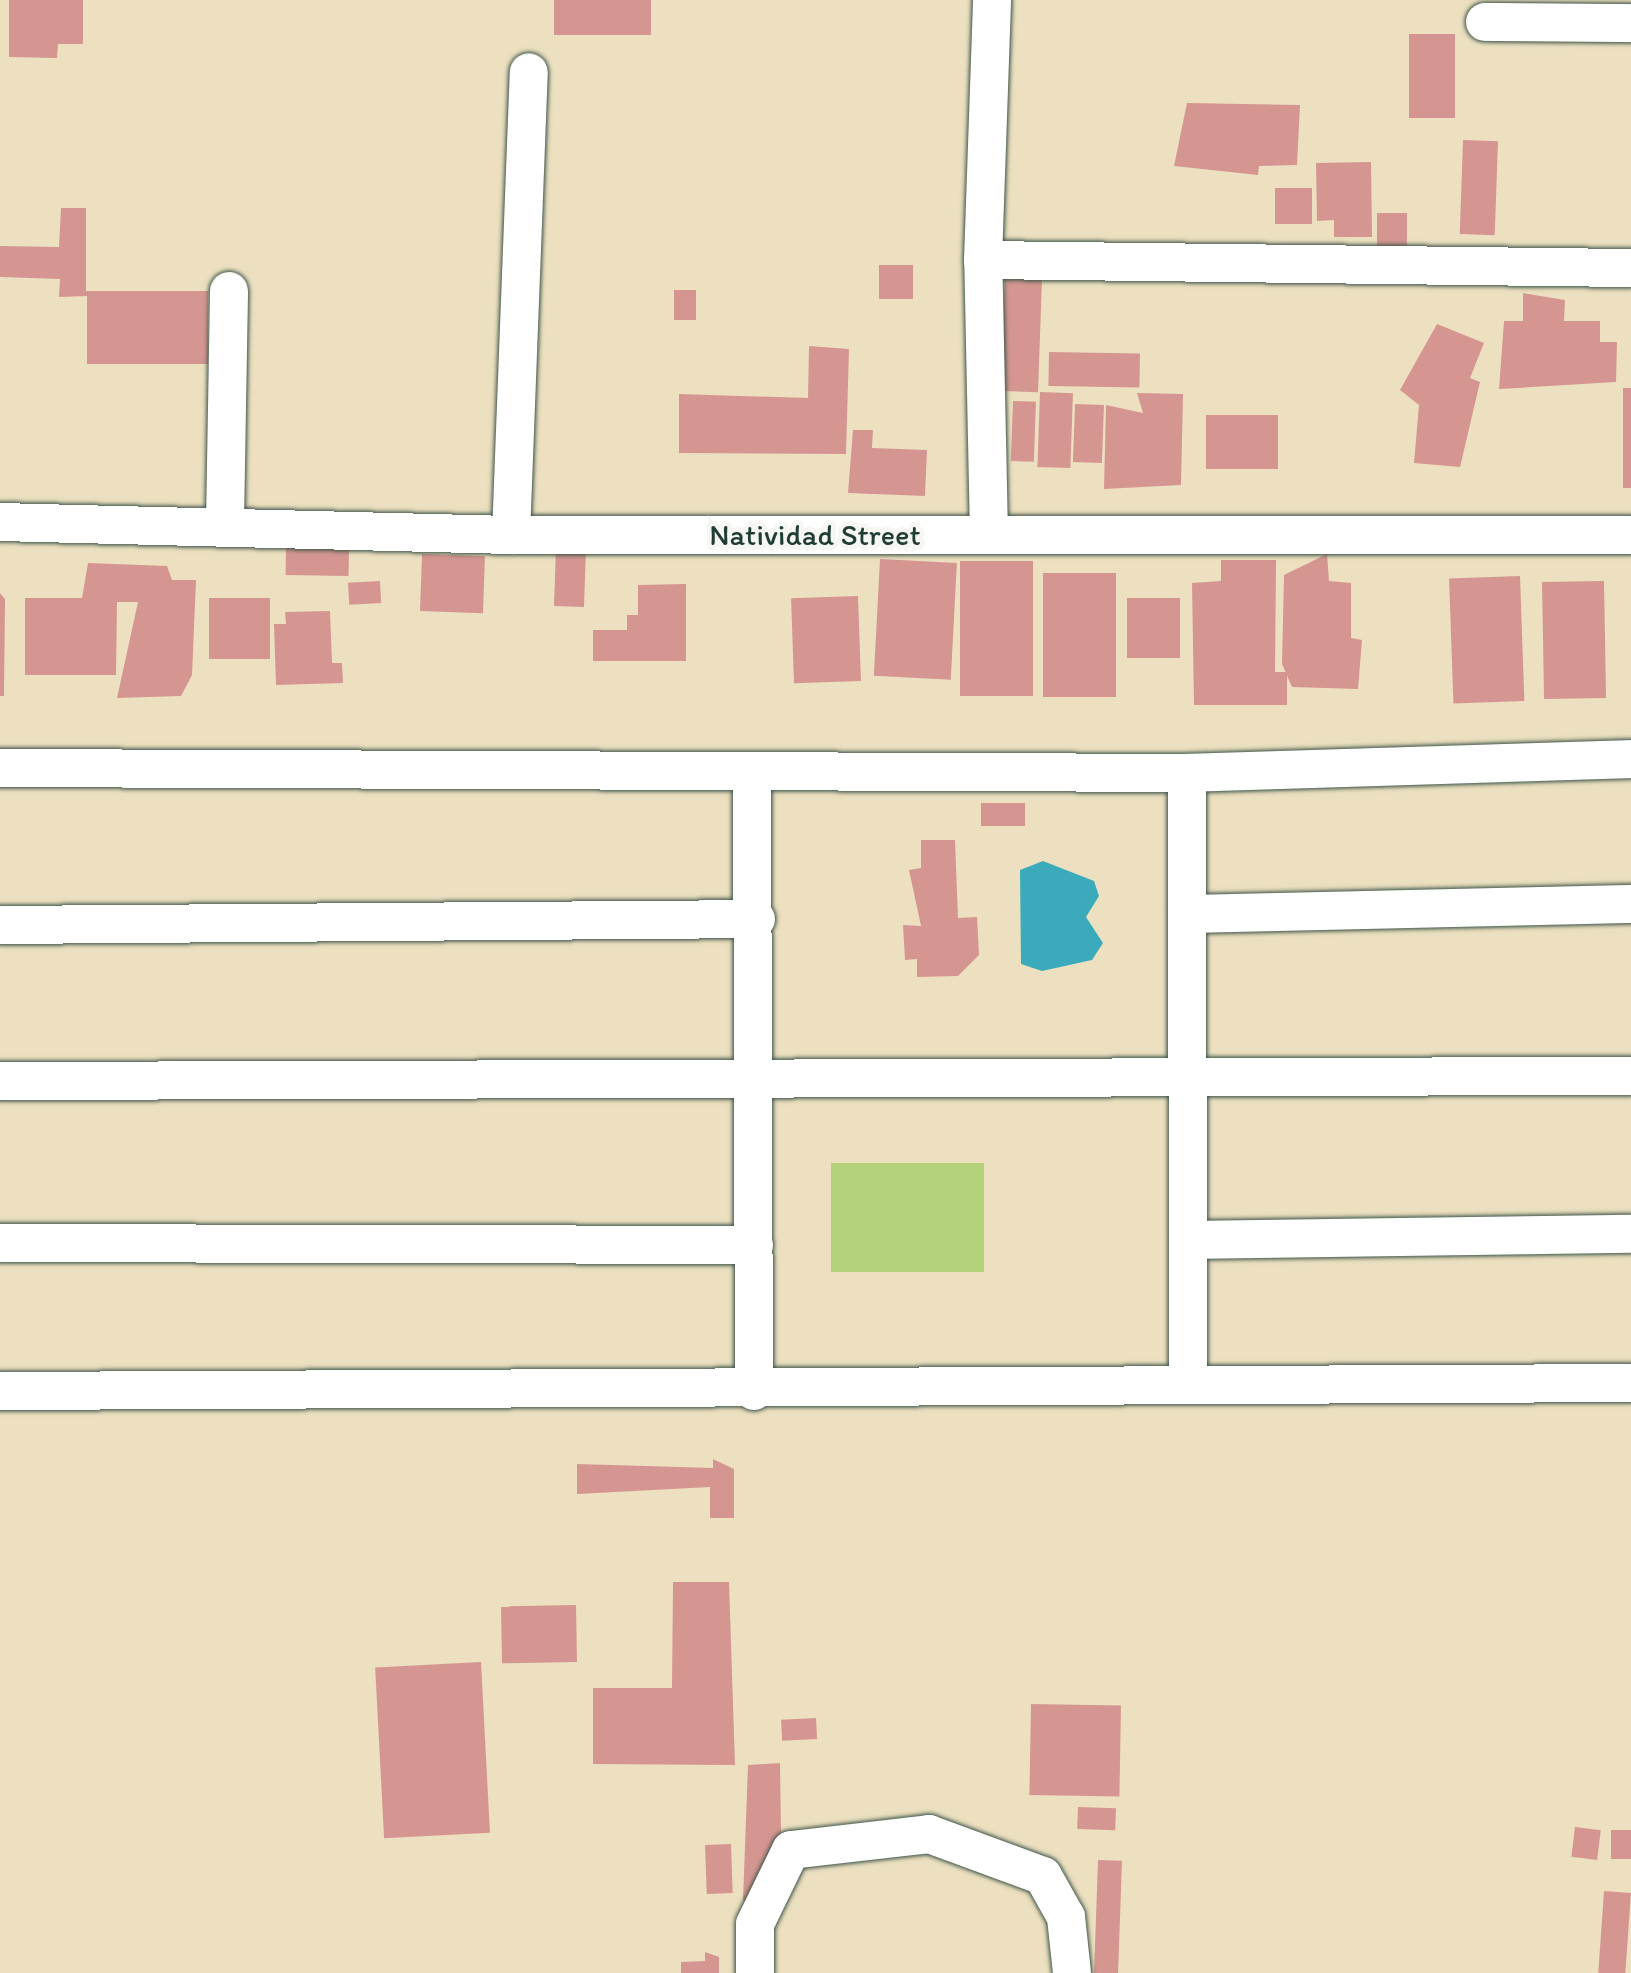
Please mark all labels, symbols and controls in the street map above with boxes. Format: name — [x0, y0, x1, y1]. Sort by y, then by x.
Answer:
street label: Natividad Street — [710, 517, 920, 553]

